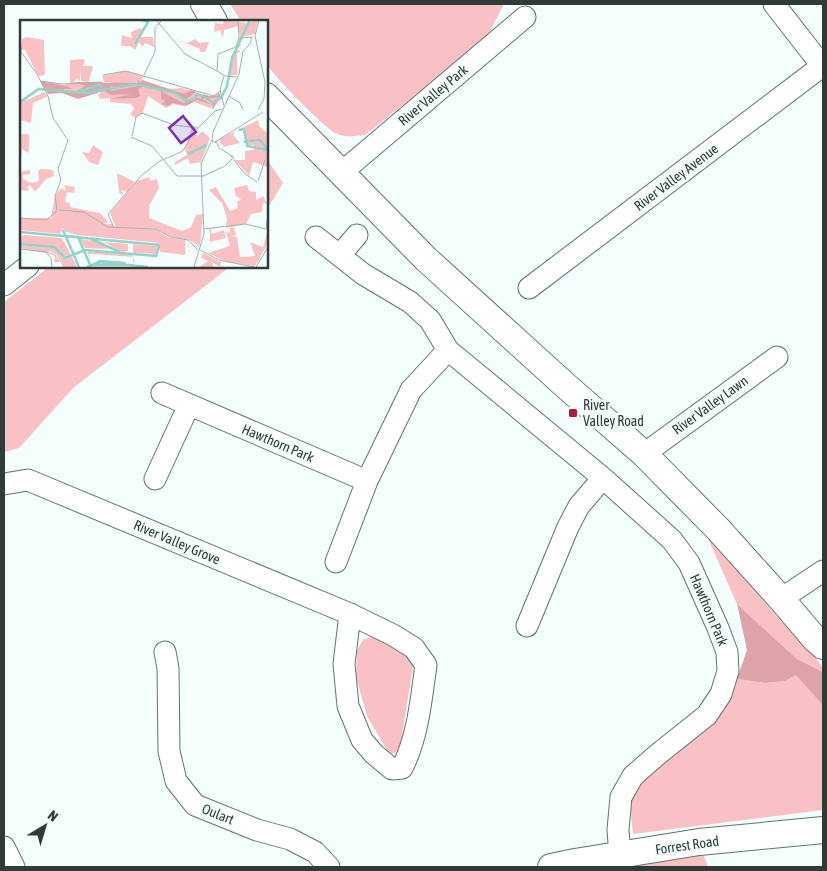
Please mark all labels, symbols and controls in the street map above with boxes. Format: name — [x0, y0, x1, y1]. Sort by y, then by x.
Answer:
inset map — [20, 20, 268, 268]
street label: River Valley Park — [395, 61, 471, 129]
street label: River Valley Avenue — [631, 140, 721, 214]
street label: River Valley Lawn — [669, 372, 751, 438]
place label: River Valley Road — [583, 397, 644, 429]
marker: River Valley Road — [567, 407, 579, 419]
street label: Hawthorn Park — [240, 421, 316, 465]
street label: River Valley Grove — [131, 517, 223, 567]
street label: Hawthorn Park — [687, 572, 731, 648]
street label: Oulart — [200, 800, 236, 828]
north arrow — [20, 801, 70, 851]
text: N — [45, 807, 61, 825]
street label: Forrest Road — [654, 833, 720, 857]

